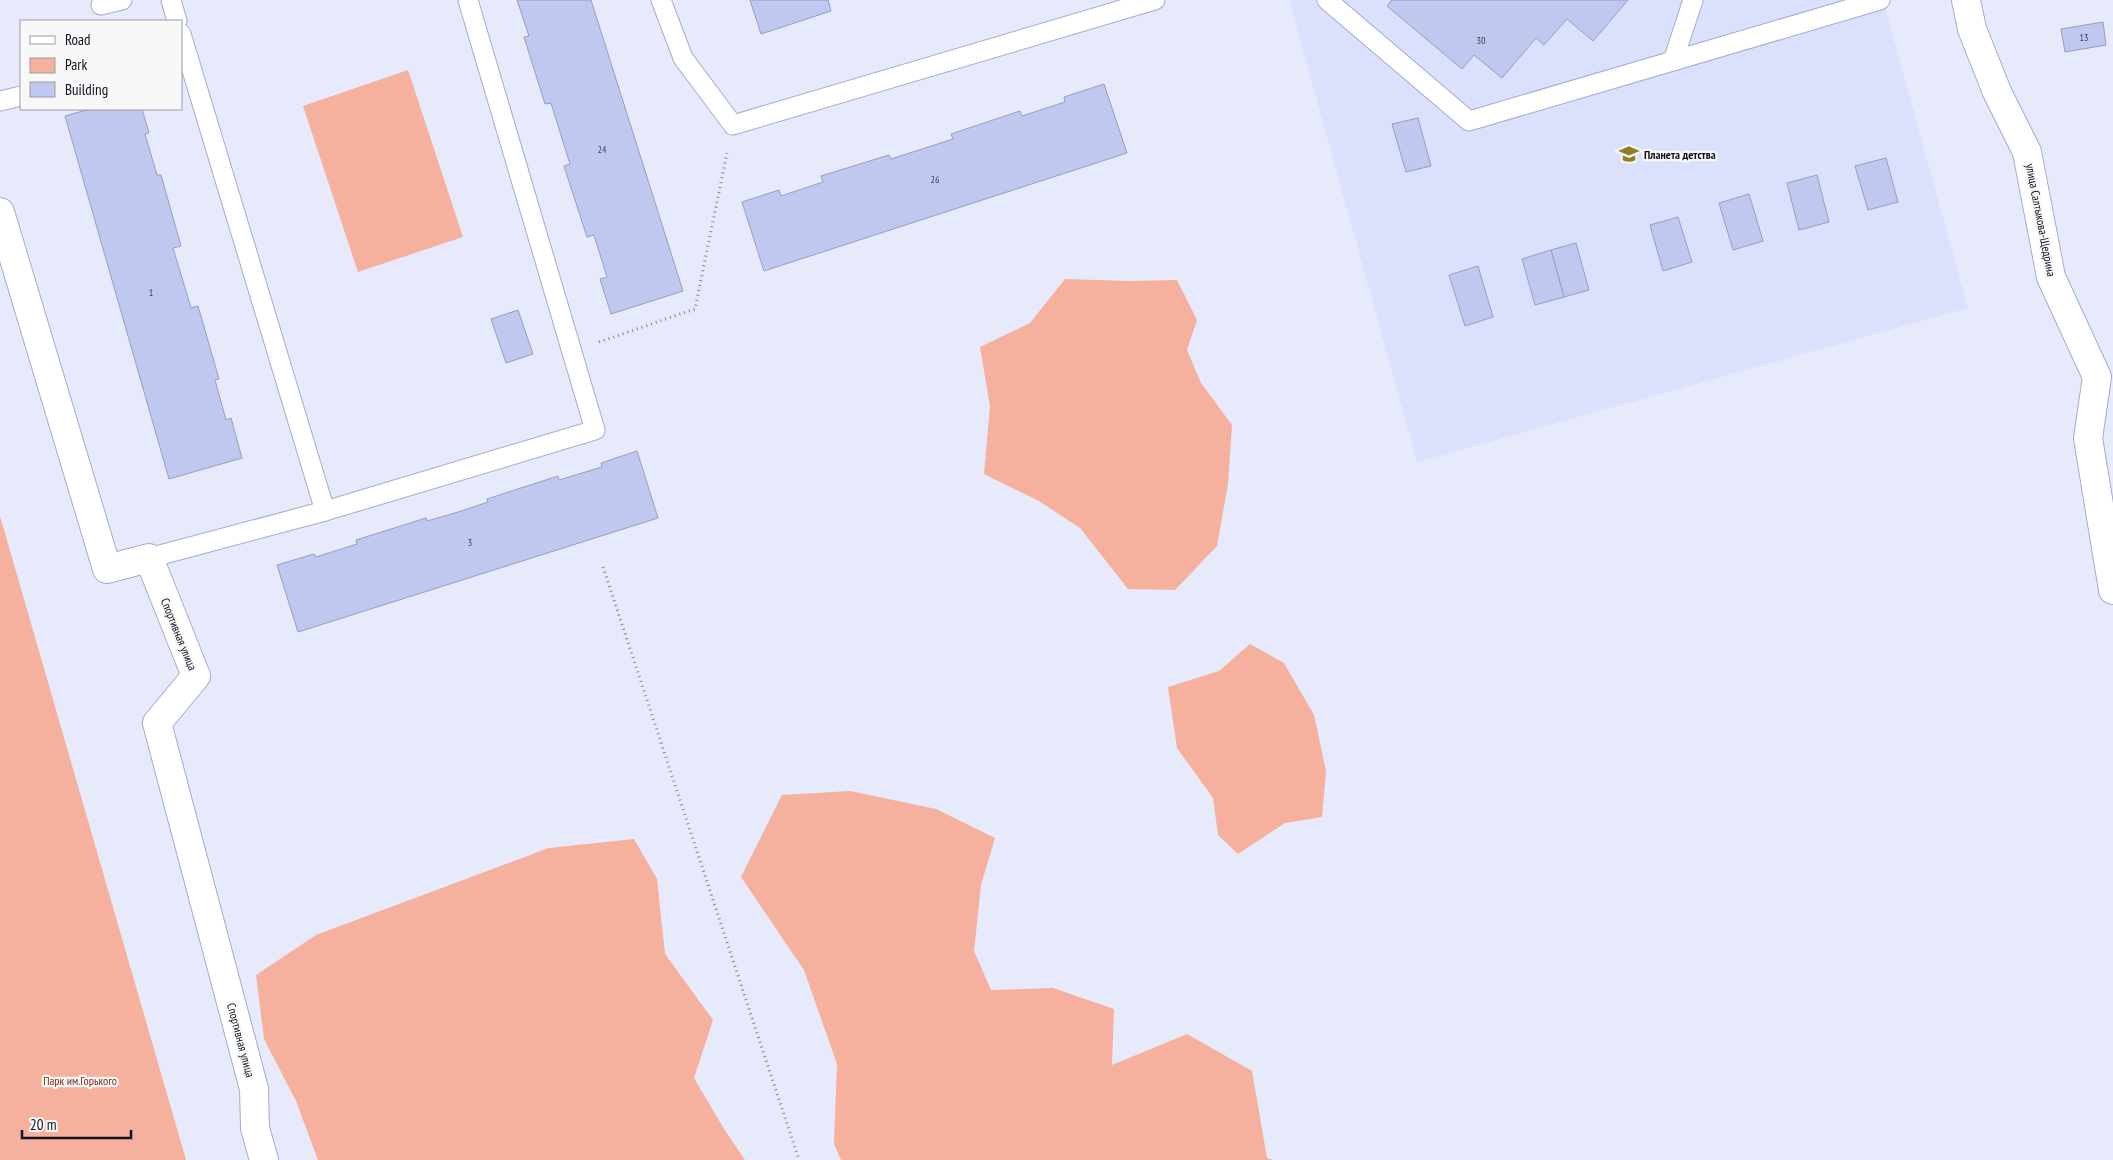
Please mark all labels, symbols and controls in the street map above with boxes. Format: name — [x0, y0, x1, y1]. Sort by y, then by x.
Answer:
legend — [20, 20, 182, 110]
text: Road — [65, 30, 91, 49]
house number: 13 — [2080, 31, 2089, 44]
house number: 30 — [1477, 34, 1486, 47]
text: Park — [65, 55, 87, 74]
text: Building — [65, 80, 108, 99]
house number: 24 — [598, 143, 607, 156]
school or university icon: Планета детства — [1618, 143, 1640, 165]
place label: Планета детства — [1644, 147, 1716, 162]
street label: улица Салтыкова-Щедрина — [2023, 162, 2059, 278]
house number: 26 — [931, 173, 940, 186]
house number: 1 — [149, 286, 153, 299]
house number: 3 — [468, 536, 472, 549]
street label: Спортивная улица — [158, 596, 200, 673]
street label: Спортивная улица — [224, 1001, 258, 1079]
park label: Парк им.Горького — [43, 1073, 117, 1088]
scale bar — [22, 1108, 131, 1140]
text: 20 m — [30, 1115, 56, 1134]

